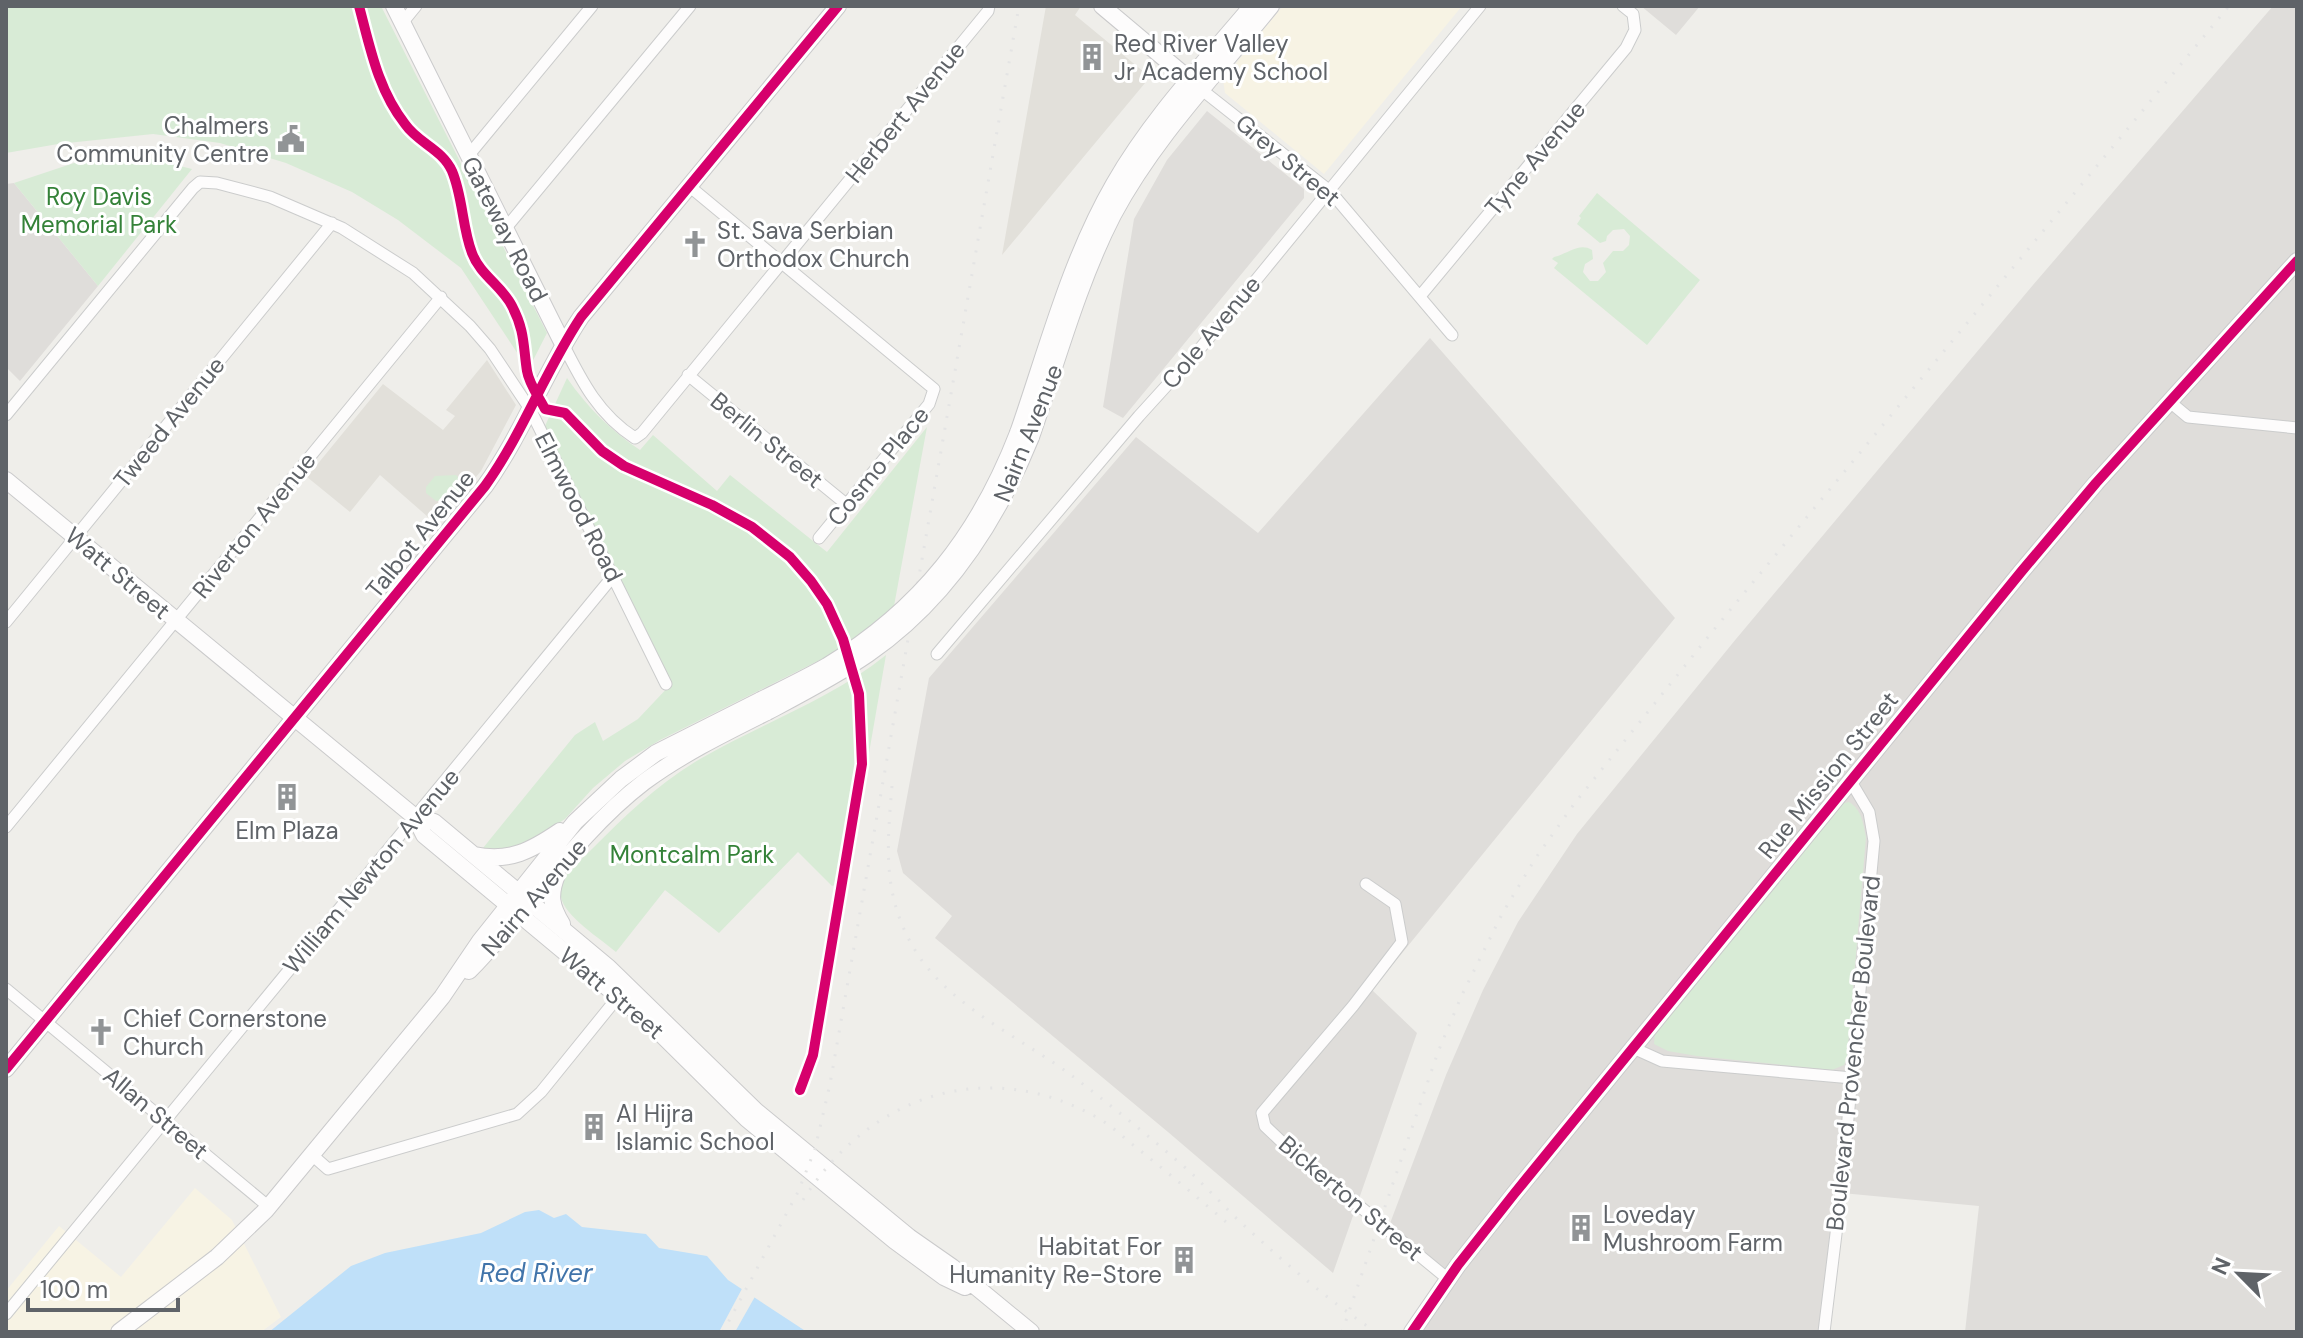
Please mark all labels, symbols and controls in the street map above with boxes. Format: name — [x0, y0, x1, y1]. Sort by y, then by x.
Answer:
place label: Red River Valley Jr Academy School — [1114, 28, 1328, 87]
street label: Herbert Avenue — [838, 35, 972, 189]
building icon: Red River Valley Jr Academy School — [1077, 42, 1107, 72]
street label: Tyne Avenue — [1478, 94, 1592, 222]
street label: Grey Street — [1229, 107, 1347, 213]
place label: Chalmers Community Centre — [56, 110, 269, 169]
public building icon: Chalmers Community Centre — [276, 124, 306, 154]
street label: Gateway Road — [455, 151, 555, 307]
park label: Roy Davis Memorial Park — [21, 181, 177, 240]
place label: St. Sava Serbian Orthodox Church — [717, 215, 910, 274]
church icon: St. Sava Serbian Orthodox Church — [680, 229, 710, 259]
street label: Cole Avenue — [1155, 269, 1267, 395]
street label: Tweed Avenue — [107, 350, 231, 494]
street label: Nairn Avenue — [986, 360, 1070, 506]
street label: Berlin Street — [704, 385, 830, 495]
street label: Cosmo Place — [820, 400, 936, 532]
street label: Elmwood Road — [528, 427, 630, 587]
street label: Riverton Avenue — [185, 445, 323, 605]
street label: Talbot Avenue — [359, 464, 481, 604]
street label: Watt Street — [59, 520, 177, 626]
street label: Rue Mission Street — [1751, 685, 1905, 865]
street label: William Newton Avenue — [276, 762, 466, 980]
building icon: Elm Plaza — [272, 782, 302, 812]
place label: Elm Plaza — [235, 815, 339, 846]
street label: Nairn Avenue — [474, 832, 594, 962]
park label: Montcalm Park — [610, 839, 774, 870]
street label: Boulevard Provencher Boulevard — [1819, 874, 1887, 1232]
street label: Watt Street — [553, 940, 671, 1046]
place label: Chief Cornerstone Church — [123, 1003, 327, 1062]
church icon: Chief Cornerstone Church — [86, 1017, 116, 1047]
street label: Allan Street — [97, 1060, 215, 1166]
place label: Al Hijra Islamic School — [616, 1098, 775, 1157]
building icon: Al Hijra Islamic School — [579, 1112, 609, 1142]
street label: Bickerton Street — [1272, 1129, 1430, 1267]
place label: Loveday Mushroom Farm — [1603, 1199, 1783, 1258]
building icon: Loveday Mushroom Farm — [1566, 1213, 1596, 1243]
place label: Habitat For Humanity Re-Store — [949, 1231, 1162, 1290]
north arrow — [2199, 1234, 2279, 1314]
building icon: Habitat For Humanity Re-Store — [1169, 1245, 1199, 1275]
text: N — [2205, 1253, 2238, 1279]
water label: Red River — [479, 1256, 594, 1290]
scale bar — [28, 1262, 178, 1312]
text: 100 m — [40, 1274, 108, 1305]

